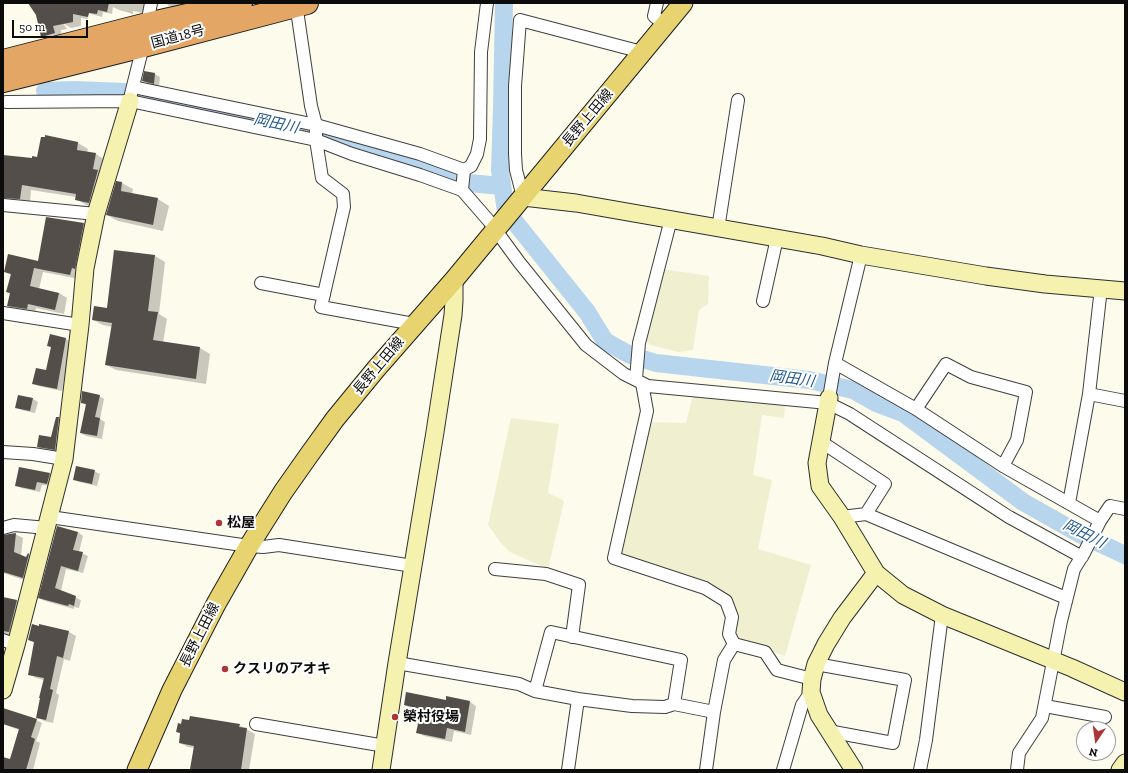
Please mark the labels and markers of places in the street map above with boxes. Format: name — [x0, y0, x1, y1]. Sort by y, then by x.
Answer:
place label: 松屋 — [227, 515, 255, 531]
marker: 松屋 — [214, 518, 224, 528]
place label: クスリのアオキ — [233, 661, 331, 677]
marker: クスリのアオキ — [220, 664, 230, 674]
place label: 榮村役場 — [403, 709, 459, 725]
marker: 榮村役場 — [390, 712, 400, 722]

